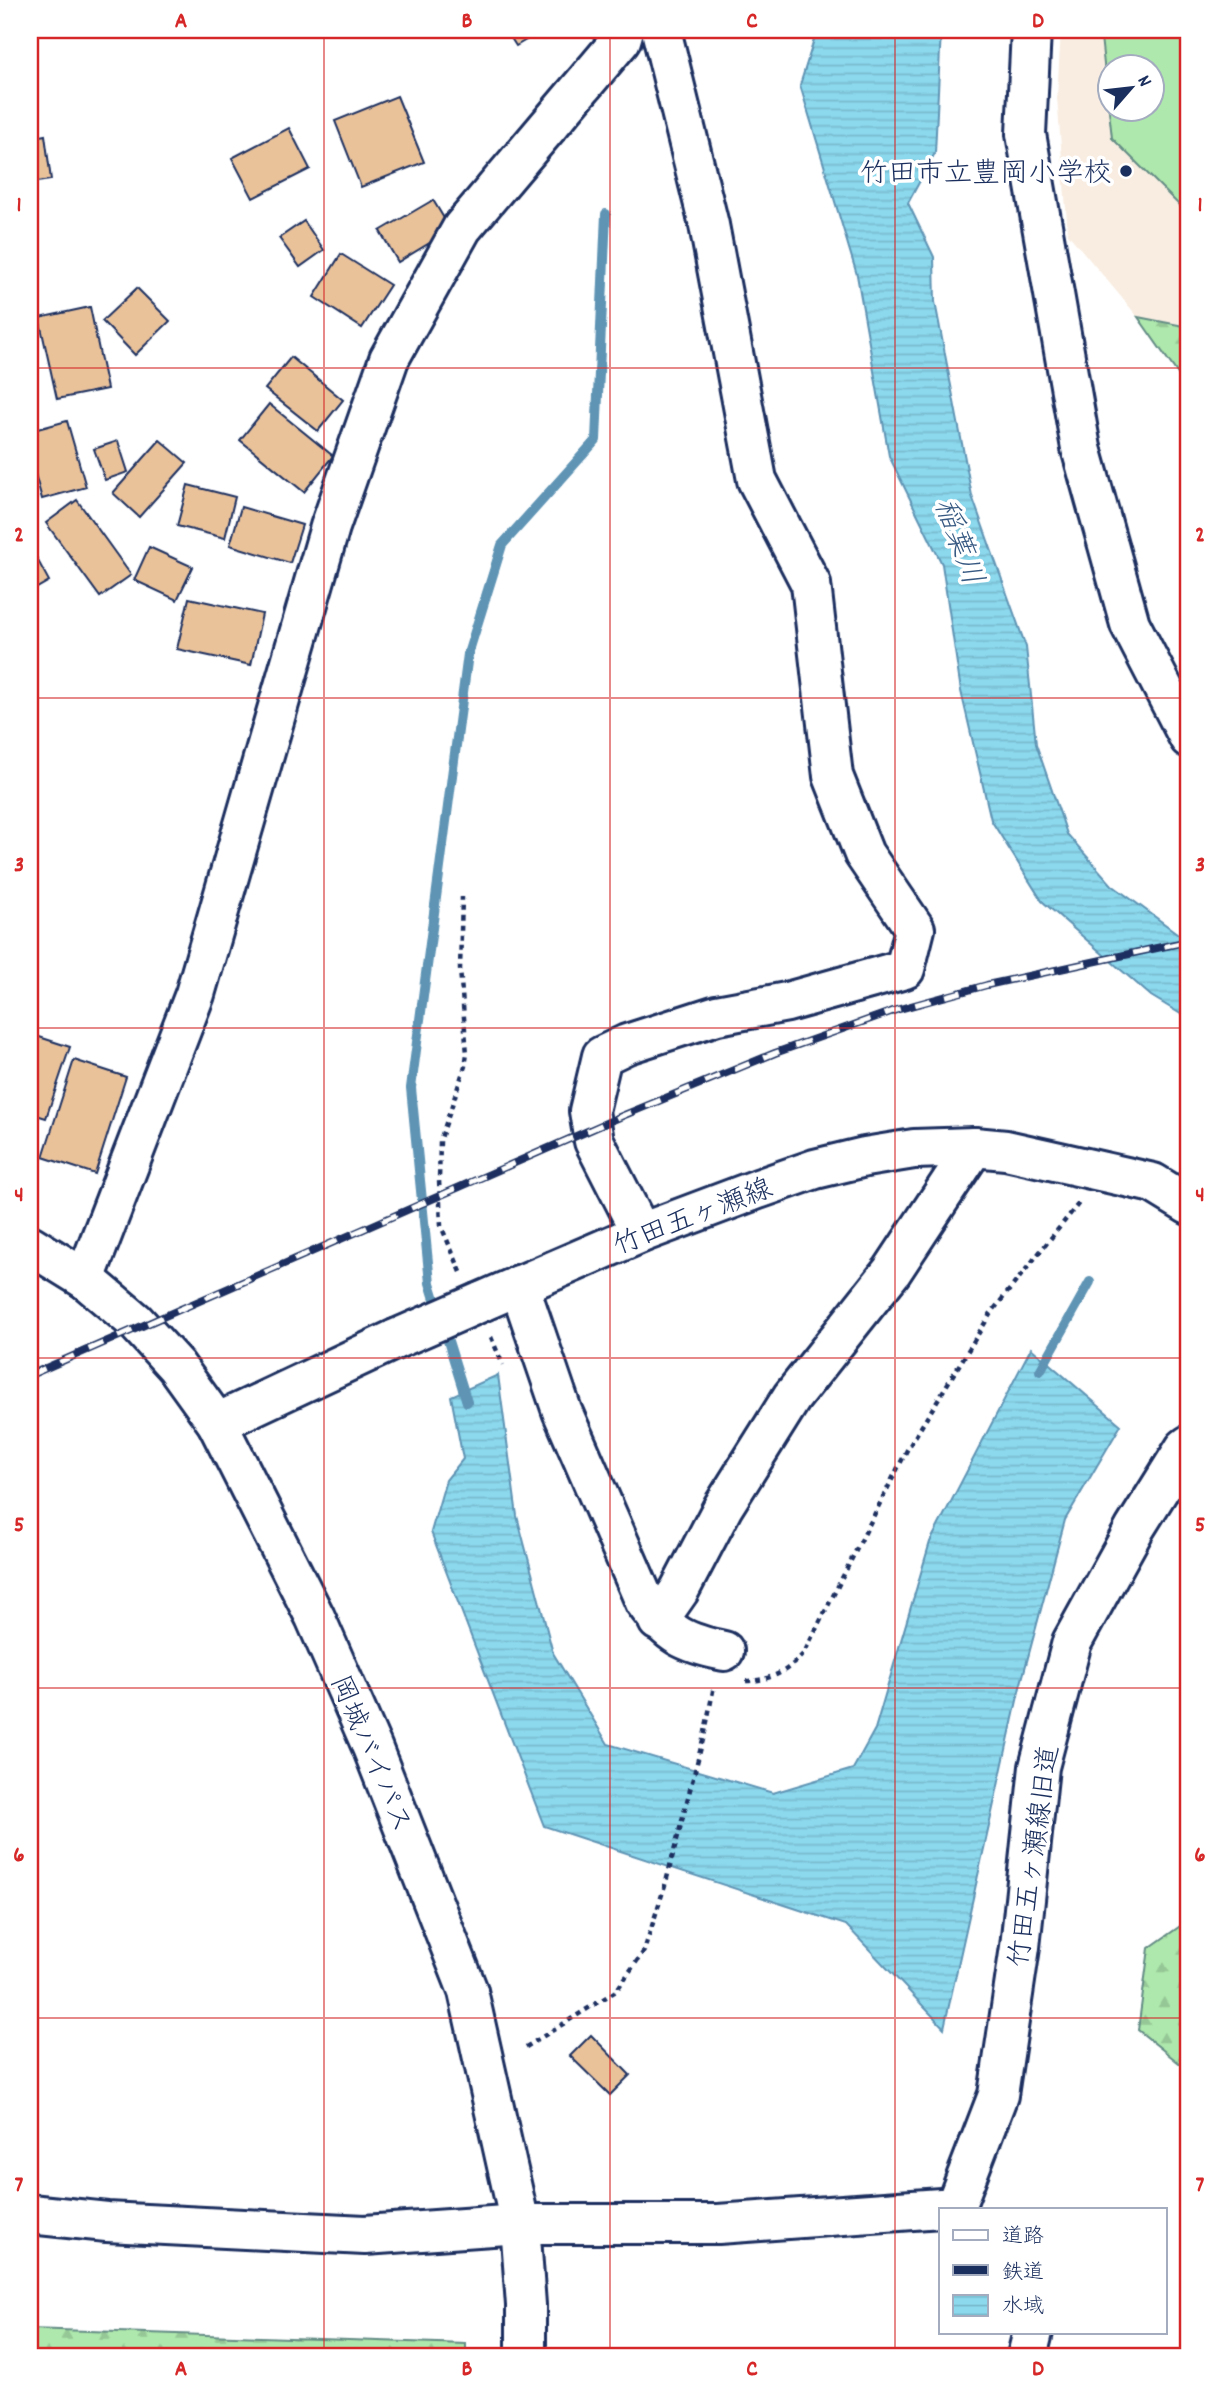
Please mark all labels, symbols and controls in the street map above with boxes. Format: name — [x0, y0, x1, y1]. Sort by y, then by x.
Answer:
text: A — [175, 6, 187, 39]
text: B — [462, 6, 473, 39]
text: C — [746, 6, 758, 39]
text: D — [1032, 6, 1044, 39]
north arrow — [1096, 52, 1166, 122]
text: N — [1129, 71, 1157, 92]
place label: 竹田市立豊岡小学校 — [860, 156, 1112, 196]
marker: 竹田市立豊岡小学校 — [1118, 163, 1134, 179]
text: 1 — [16, 190, 22, 223]
text: 1 — [1197, 190, 1203, 223]
water label: 稲葉川 — [920, 493, 991, 592]
text: 2 — [14, 520, 24, 553]
text: 2 — [1195, 520, 1205, 553]
text: 3 — [14, 850, 24, 883]
text: 3 — [1195, 850, 1205, 883]
street label: 竹田五ヶ瀬線 — [608, 1171, 779, 1268]
text: 4 — [14, 1180, 24, 1213]
text: 4 — [1195, 1180, 1205, 1213]
text: 5 — [14, 1510, 24, 1543]
text: 5 — [1195, 1510, 1205, 1543]
street label: 岡城バイパス — [317, 1670, 420, 1840]
street label: 竹田五ヶ瀬線旧道 — [1002, 1743, 1072, 1970]
text: 6 — [13, 1840, 25, 1873]
text: 6 — [1194, 1840, 1206, 1873]
text: 7 — [15, 2170, 24, 2203]
text: 7 — [1196, 2170, 1205, 2203]
legend — [939, 2208, 1166, 2334]
text: 道路 — [1002, 2223, 1044, 2253]
text: 鉄道 — [1002, 2259, 1044, 2289]
text: 水域 — [1002, 2293, 1044, 2323]
text: A — [175, 2354, 187, 2386]
text: B — [462, 2354, 473, 2386]
text: C — [746, 2354, 758, 2386]
text: D — [1032, 2354, 1044, 2386]

